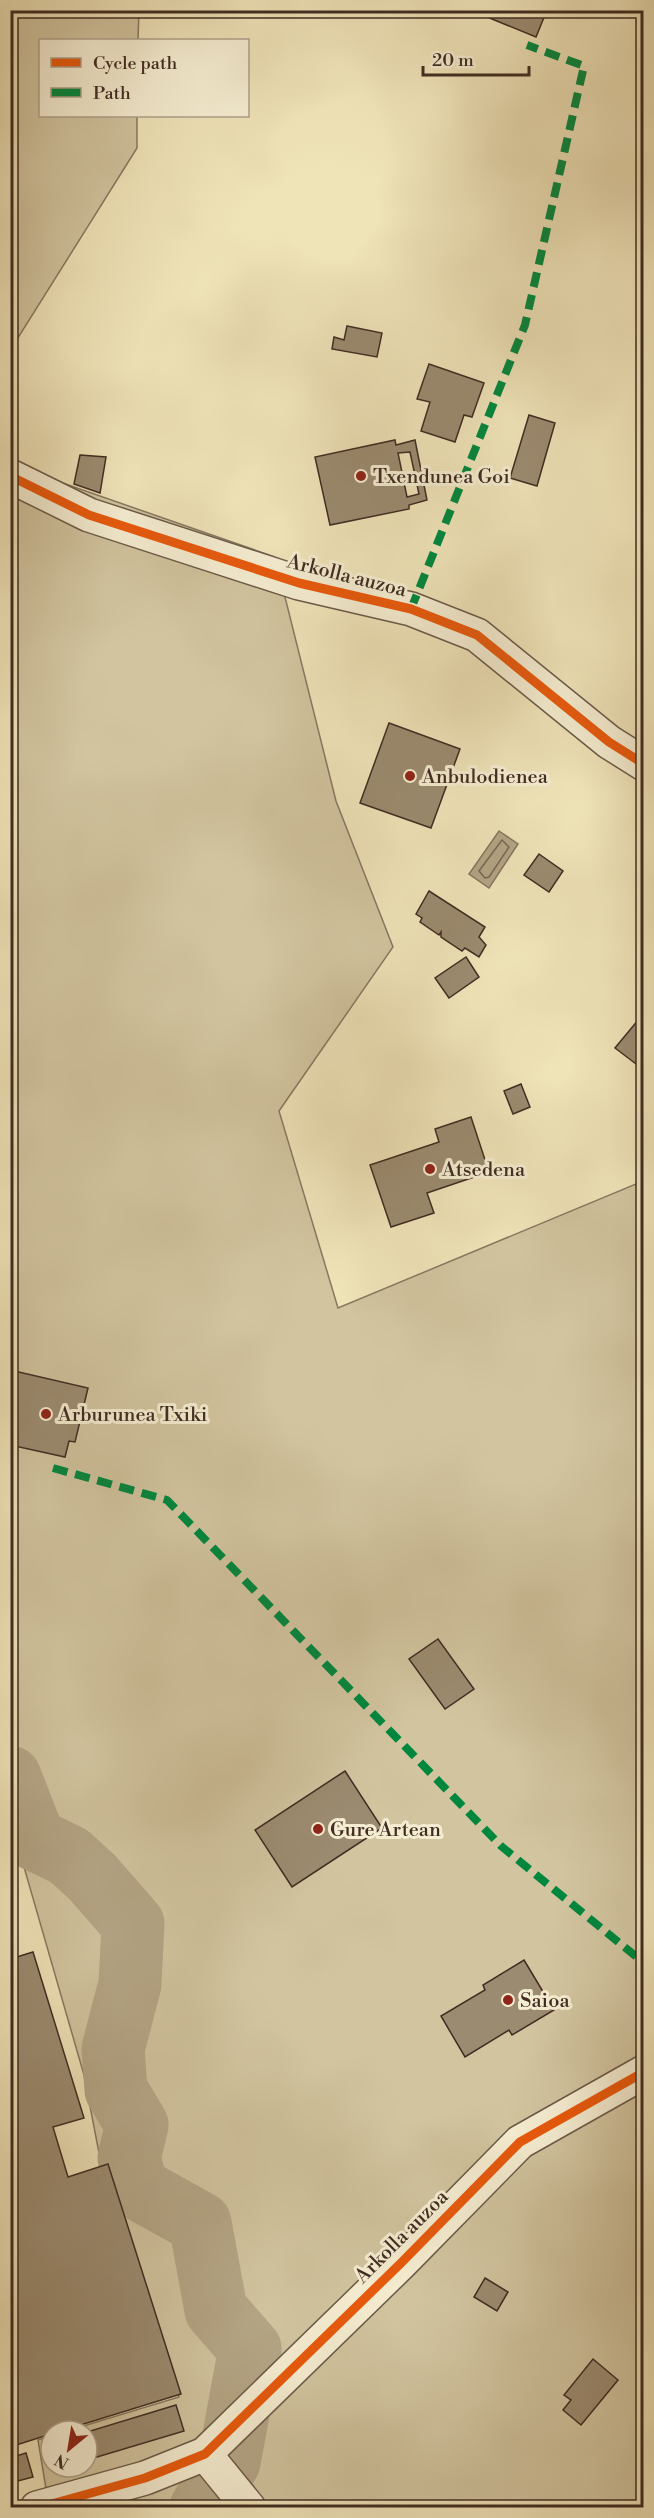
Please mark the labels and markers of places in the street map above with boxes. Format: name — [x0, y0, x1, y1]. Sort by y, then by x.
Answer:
place label: Txendunea Goi — [373, 465, 510, 490]
marker: Txendunea Goi — [354, 469, 368, 483]
place label: Anbulodienea — [421, 765, 549, 790]
marker: Anbulodienea — [403, 769, 417, 783]
place label: Atsedena — [441, 1158, 526, 1183]
marker: Atsedena — [423, 1162, 437, 1176]
place label: Arburunea Txiki — [57, 1403, 208, 1428]
marker: Arburunea Txiki — [39, 1407, 53, 1421]
place label: Gure Artean — [330, 1818, 441, 1843]
marker: Gure Artean — [311, 1822, 325, 1836]
place label: Saioa — [520, 1989, 570, 2014]
marker: Saioa — [501, 1993, 515, 2007]

